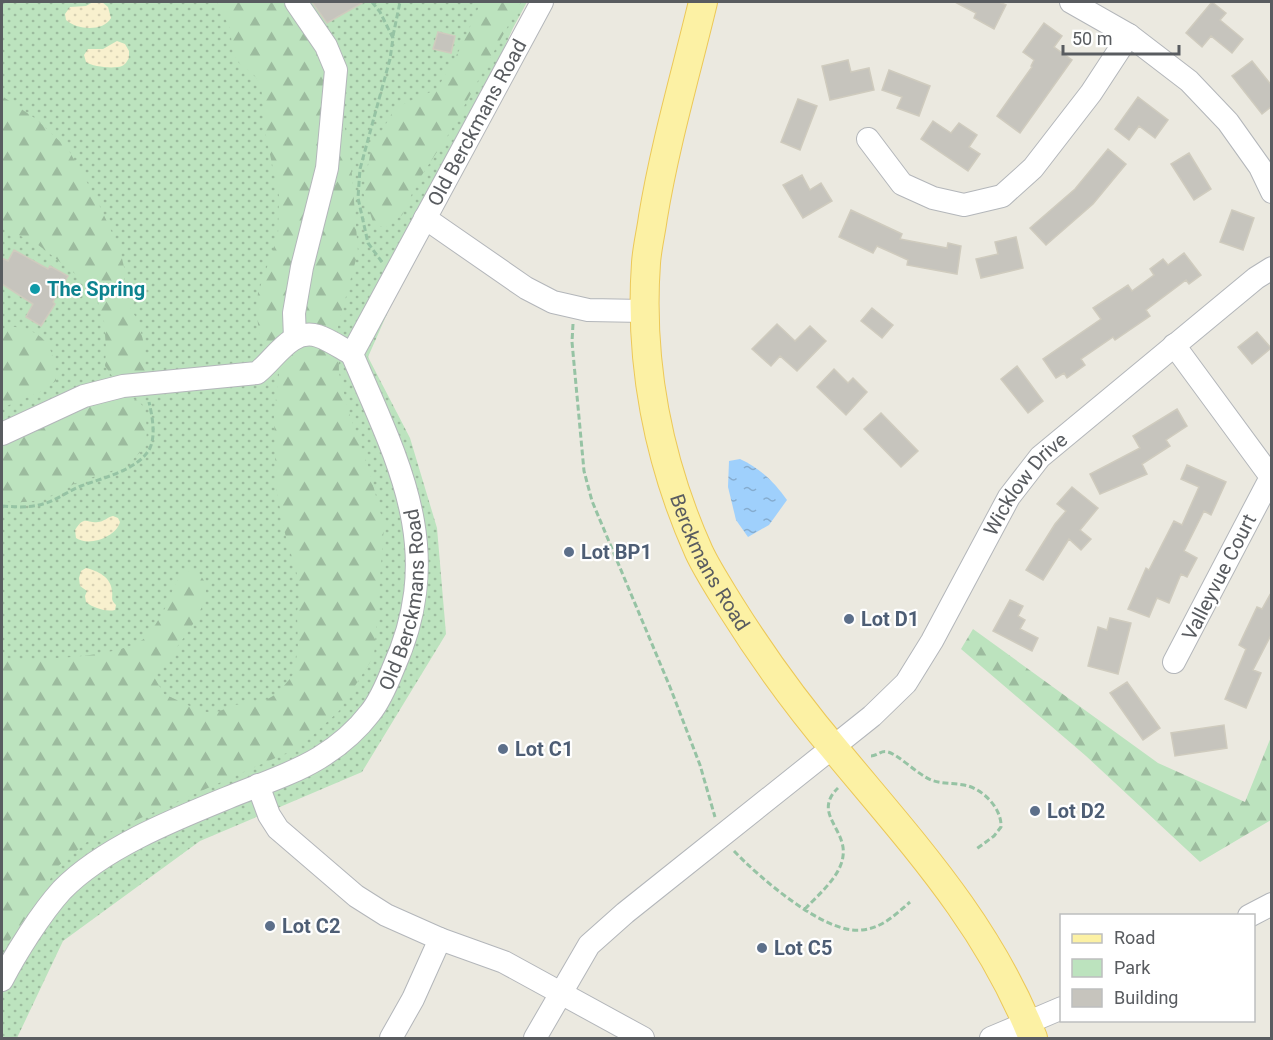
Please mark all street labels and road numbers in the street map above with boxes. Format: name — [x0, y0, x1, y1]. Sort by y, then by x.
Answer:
street label: Old Berckmans Road — [422, 35, 532, 210]
street label: Wicklow Drive — [979, 427, 1072, 540]
street label: Berckmans Road — [665, 491, 755, 635]
street label: Old Berckmans Road — [373, 507, 429, 694]
street label: Valleyvue Court — [1177, 510, 1261, 644]

